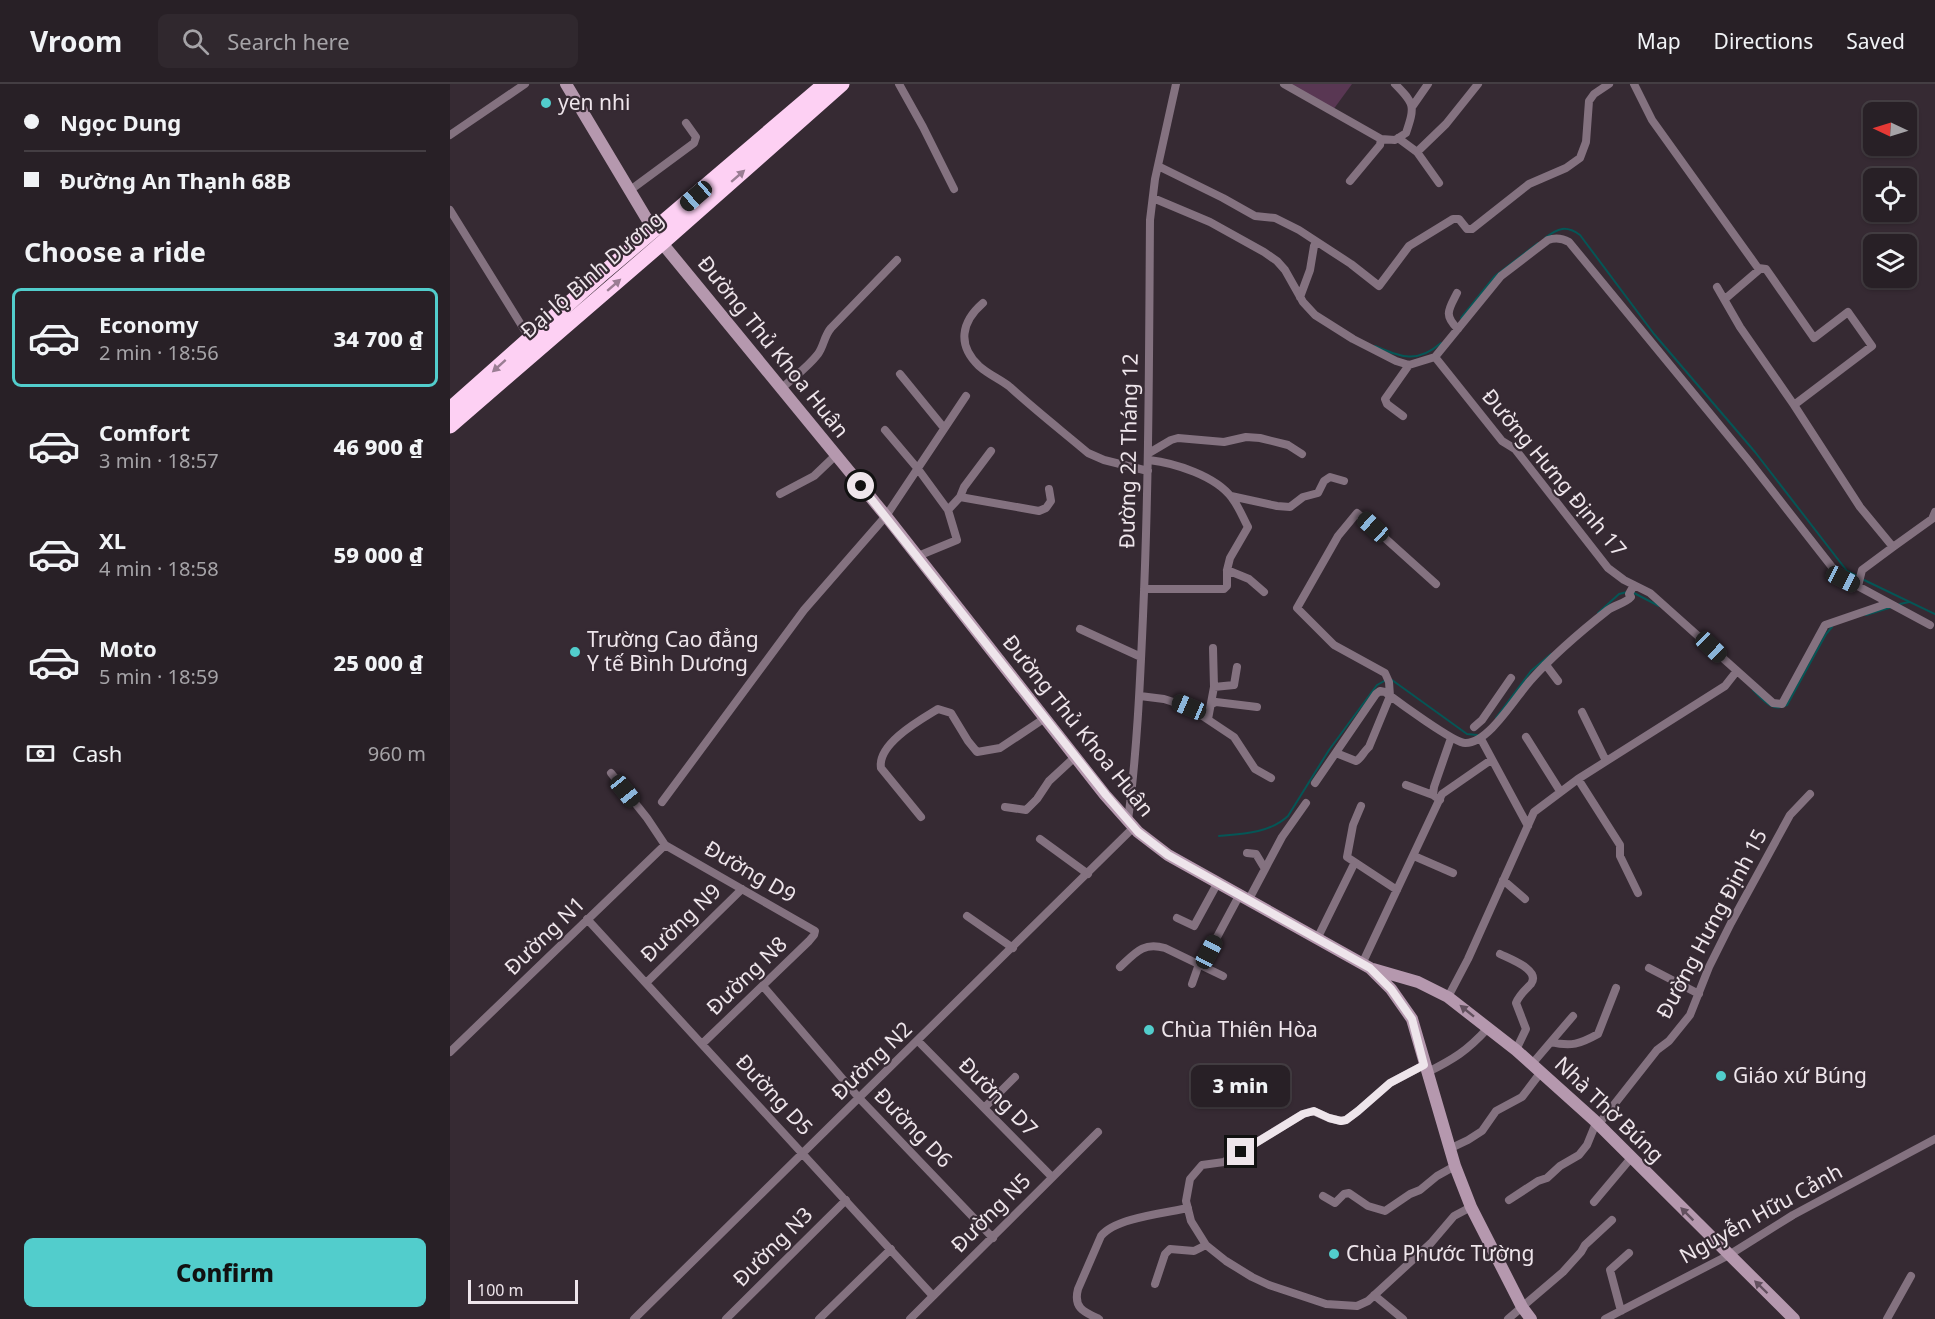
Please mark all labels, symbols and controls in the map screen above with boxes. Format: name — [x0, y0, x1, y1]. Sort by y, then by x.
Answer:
search box — [158, 14, 578, 68]
text: Vroom — [30, 22, 122, 60]
icon: search — [179, 25, 212, 58]
text: Search here — [227, 26, 350, 56]
text: Map — [1637, 27, 1681, 55]
text: Directions — [1714, 27, 1813, 55]
text: Saved — [1846, 27, 1905, 55]
place label: yen nhi — [558, 88, 630, 116]
marker: yen nhi — [539, 96, 553, 110]
north arrow — [1863, 102, 1917, 156]
map controls — [1863, 102, 1917, 288]
text: Ngọc Dung — [60, 107, 181, 137]
text: Đường An Thạnh 68B — [60, 165, 291, 195]
button: locate — [1863, 168, 1917, 222]
one-way arrow — [730, 170, 745, 183]
car — [677, 177, 715, 215]
street label: Đại lộ Bình Dương — [514, 205, 669, 344]
text: Choose a ride — [24, 233, 206, 270]
button: layers — [1863, 234, 1917, 288]
street label: Đường Thủ Khoa Huân — [692, 250, 856, 443]
one-way arrow — [606, 278, 622, 291]
text: Economy — [99, 309, 198, 339]
icon: car — [27, 311, 81, 365]
text: 34 700 ₫ — [334, 323, 423, 353]
text: 2 min · 18:56 — [99, 339, 219, 366]
street label: Đường 22 Tháng 12 — [1112, 353, 1144, 549]
one-way arrow — [491, 359, 506, 373]
street label: Đường Hưng Định 17 — [1476, 383, 1633, 562]
text: Comfort — [99, 417, 190, 447]
icon: car — [27, 419, 81, 473]
text: 46 900 ₫ — [334, 431, 423, 461]
text: 3 min · 18:57 — [99, 447, 219, 474]
route start — [847, 472, 874, 499]
car — [1354, 508, 1392, 546]
text: XL — [99, 525, 126, 555]
icon: car — [27, 527, 81, 581]
text: 59 000 ₫ — [334, 539, 423, 569]
text: 4 min · 18:58 — [99, 555, 219, 582]
car — [1823, 563, 1863, 595]
place label: Trường Cao đẳng Y tế Bình Dương — [587, 625, 759, 677]
car — [1692, 628, 1730, 666]
street label: Đường Thủ Khoa Huân — [997, 629, 1161, 822]
text: Moto — [99, 633, 157, 663]
icon: car — [27, 635, 81, 689]
marker: Trường Cao đẳng Y tế Bình Dương — [568, 645, 582, 659]
text: 25 000 ₫ — [334, 647, 423, 677]
text: 5 min · 18:59 — [99, 663, 219, 690]
car — [1169, 692, 1209, 722]
icon: cash — [24, 737, 57, 770]
text: Cash — [72, 738, 122, 768]
text: 960 m — [368, 740, 426, 767]
car — [607, 771, 643, 811]
street label: Đường Hưng Định 15 — [1649, 824, 1773, 1023]
street label: Đường D9 — [700, 834, 801, 909]
street label: Đường N9 — [634, 877, 727, 968]
street label: Đường N1 — [498, 890, 591, 981]
street label: Đường N8 — [700, 930, 793, 1021]
car — [1193, 932, 1225, 972]
one-way arrow — [1459, 1004, 1475, 1017]
street label: Đường N2 — [825, 1015, 918, 1106]
place label: Chùa Thiên Hòa — [1161, 1015, 1318, 1043]
marker: Chùa Thiên Hòa — [1142, 1023, 1156, 1037]
street label: Đường D5 — [730, 1048, 819, 1141]
street label: Nhà Thờ Búng — [1549, 1050, 1670, 1169]
street label: Đường D7 — [953, 1051, 1044, 1142]
place label: Giáo xứ Búng — [1733, 1061, 1867, 1089]
callout: 3 min — [1192, 1065, 1290, 1107]
marker: Giáo xứ Búng — [1714, 1069, 1728, 1083]
text: 3 min — [1213, 1072, 1268, 1099]
street label: Đường D6 — [869, 1081, 959, 1173]
route end — [1227, 1138, 1254, 1165]
street label: Nguyễn Hữu Cảnh — [1674, 1157, 1847, 1269]
street label: Đường N5 — [944, 1166, 1036, 1258]
street label: Đường N3 — [726, 1200, 818, 1292]
one-way arrow — [1680, 1207, 1695, 1221]
button: Confirm — [24, 1238, 426, 1307]
place label: Chùa Phước Tường — [1346, 1239, 1534, 1267]
marker: Chùa Phước Tường — [1327, 1247, 1341, 1261]
scale bar — [468, 1277, 578, 1304]
text: 100 m — [477, 1279, 524, 1301]
one-way arrow — [1755, 1281, 1769, 1295]

